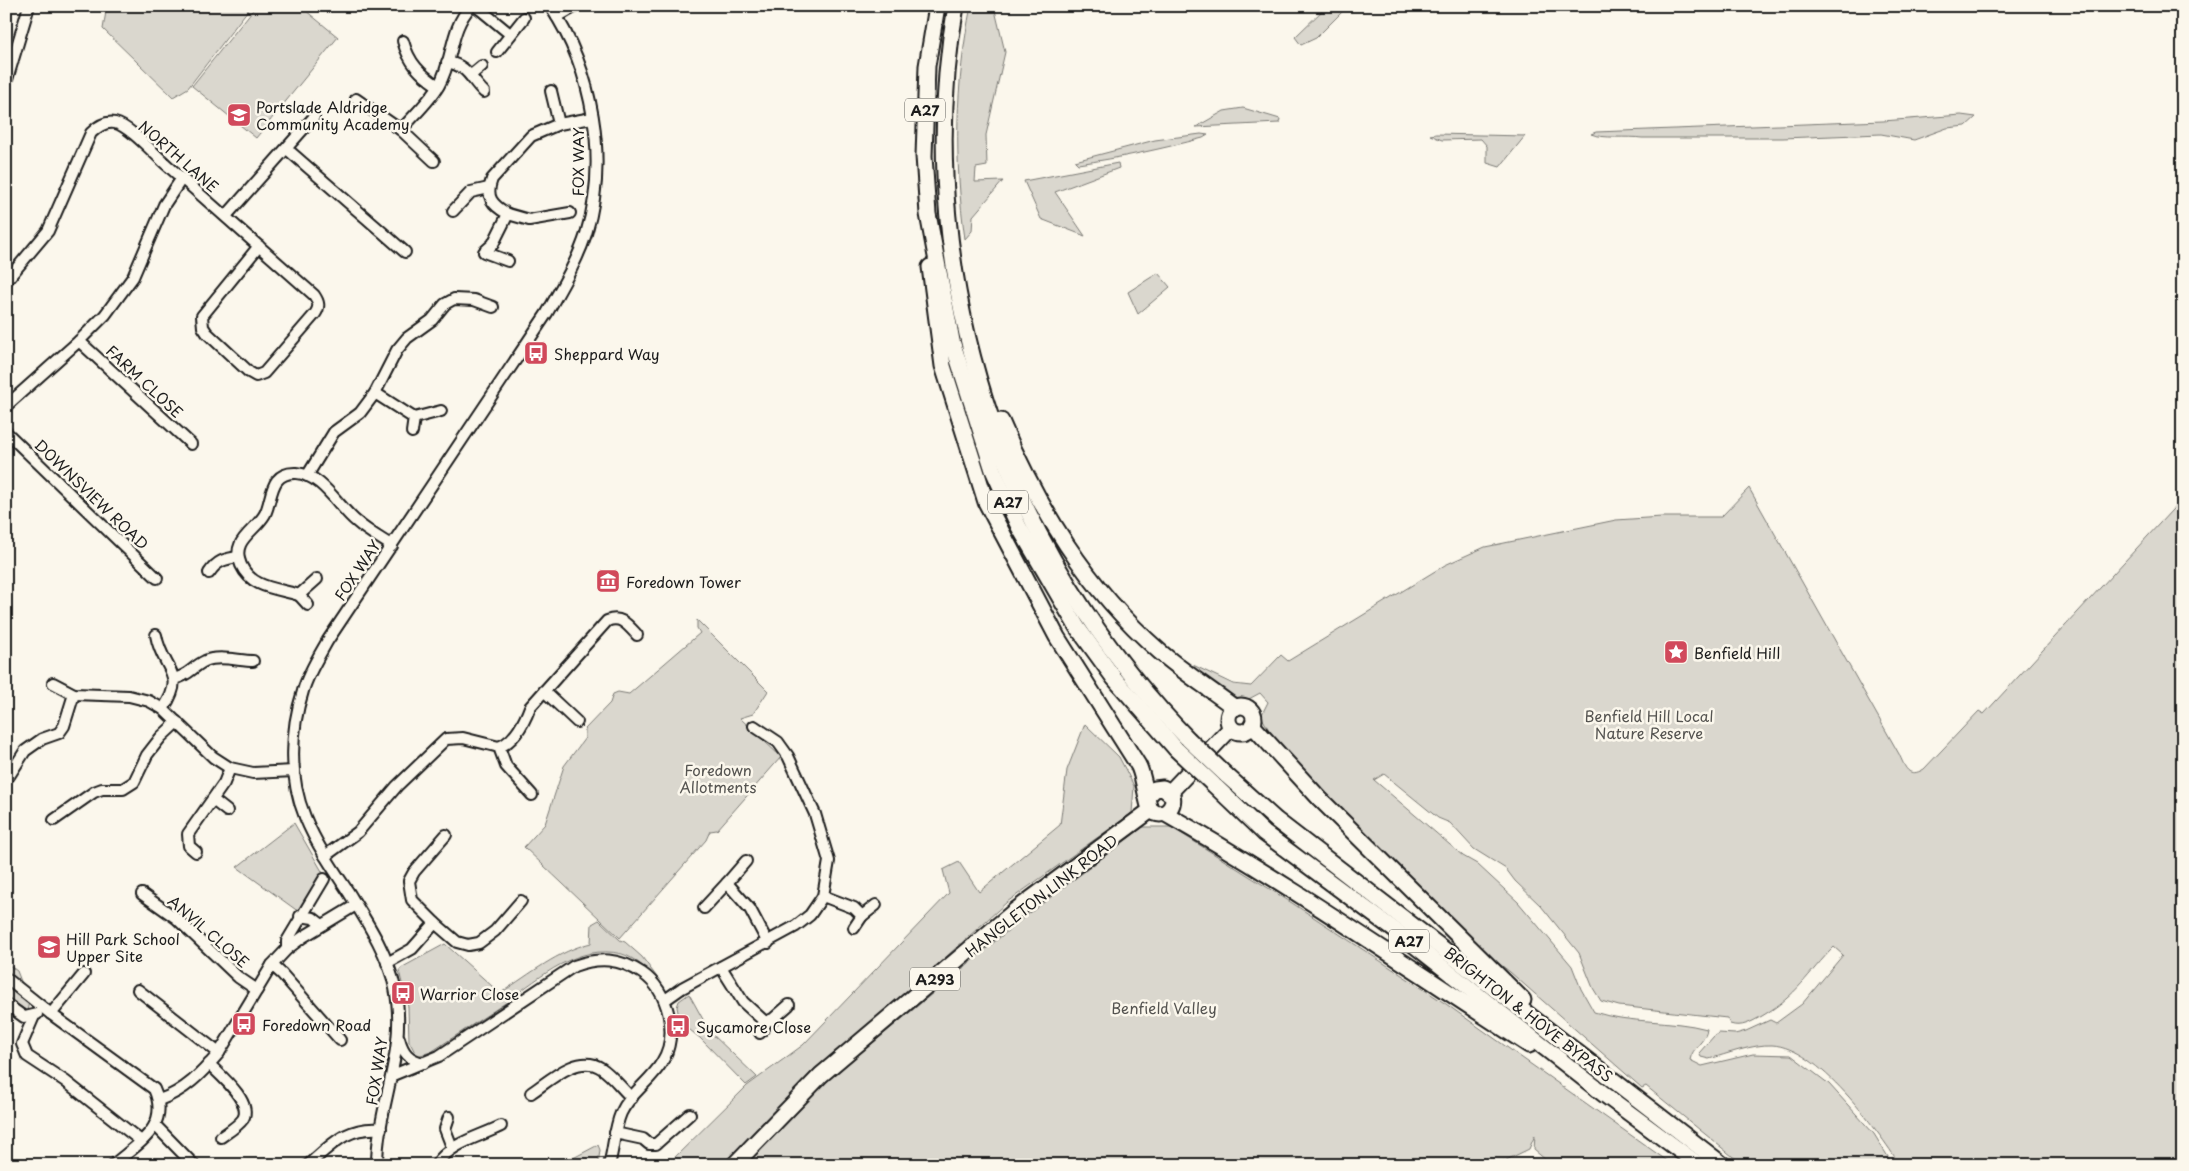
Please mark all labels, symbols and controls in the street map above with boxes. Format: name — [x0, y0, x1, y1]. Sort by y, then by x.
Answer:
place label: Portslade Aldridge Community Academy — [256, 95, 410, 135]
road number: A27 — [905, 98, 945, 122]
school or university icon: Portslade Aldridge Community Academy — [226, 102, 252, 128]
street label: NORTH LANE — [134, 115, 224, 197]
street label: FOX WAY — [566, 127, 589, 197]
street label: FARM CLOSE — [101, 339, 189, 423]
bus stop icon: Sheppard Way — [523, 340, 549, 366]
place label: Sheppard Way — [554, 342, 660, 365]
street label: DOWNSVIEW ROAD — [30, 433, 154, 555]
road number: A27 — [988, 491, 1028, 514]
street label: FOX WAY — [328, 535, 386, 605]
museum icon: Foredown Tower — [595, 568, 621, 594]
place label: Foredown Tower — [626, 570, 741, 593]
place icon: Benfield Hill — [1663, 639, 1689, 665]
place label: Benfield Hill — [1694, 641, 1780, 664]
park label: Benfield Hill Local Nature Reserve — [1584, 704, 1714, 744]
park label: Foredown Allotments — [679, 758, 757, 798]
street label: HANGLETON LINK ROAD — [960, 828, 1122, 962]
street label: ANVIL CLOSE — [163, 889, 255, 973]
place label: Hill Park School Upper Site — [66, 927, 180, 967]
road number: A27 — [1389, 929, 1429, 952]
school or university icon: Hill Park School Upper Site — [36, 934, 62, 960]
street label: BRIGHTON & HOVE BYPASS — [1440, 941, 1618, 1087]
road number: A293 — [910, 968, 960, 991]
bus stop icon: Warrior Close — [390, 980, 416, 1006]
place label: Warrior Close — [420, 982, 519, 1005]
park label: Benfield Valley — [1111, 996, 1217, 1019]
bus stop icon: Foredown Road — [231, 1011, 257, 1037]
place label: Foredown Road — [262, 1013, 371, 1036]
bus stop icon: Sycamore Close — [665, 1013, 691, 1039]
place label: Sycamore Close — [696, 1015, 811, 1038]
street label: FOX WAY — [359, 1035, 393, 1107]

